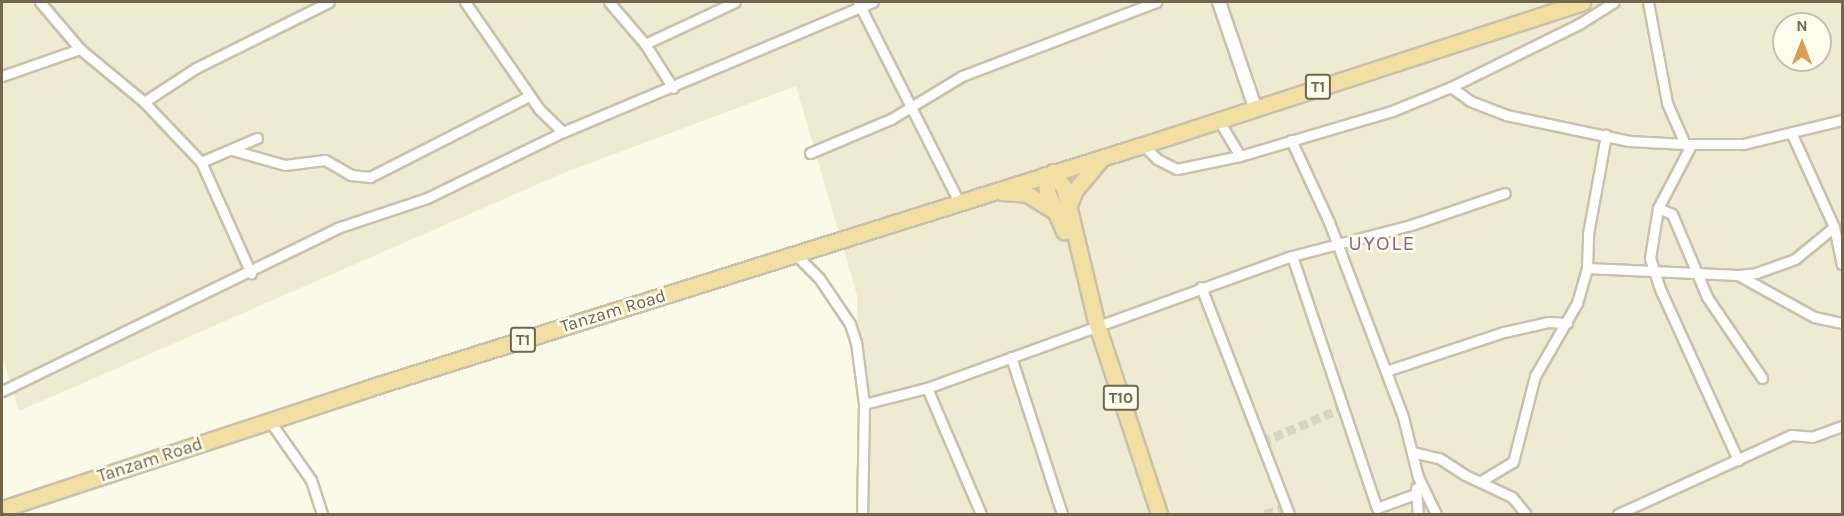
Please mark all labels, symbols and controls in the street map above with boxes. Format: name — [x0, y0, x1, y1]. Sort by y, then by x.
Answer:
north arrow — [1772, 12, 1832, 72]
text: N — [1796, 16, 1808, 35]
road number: T1 — [1304, 74, 1332, 100]
district label: UYOLE — [1348, 230, 1416, 256]
street label: Tanzam Road — [558, 285, 668, 337]
road number: T1 — [510, 327, 536, 353]
road number: T10 — [1102, 385, 1140, 411]
street label: Tanzam Road — [95, 433, 205, 487]

